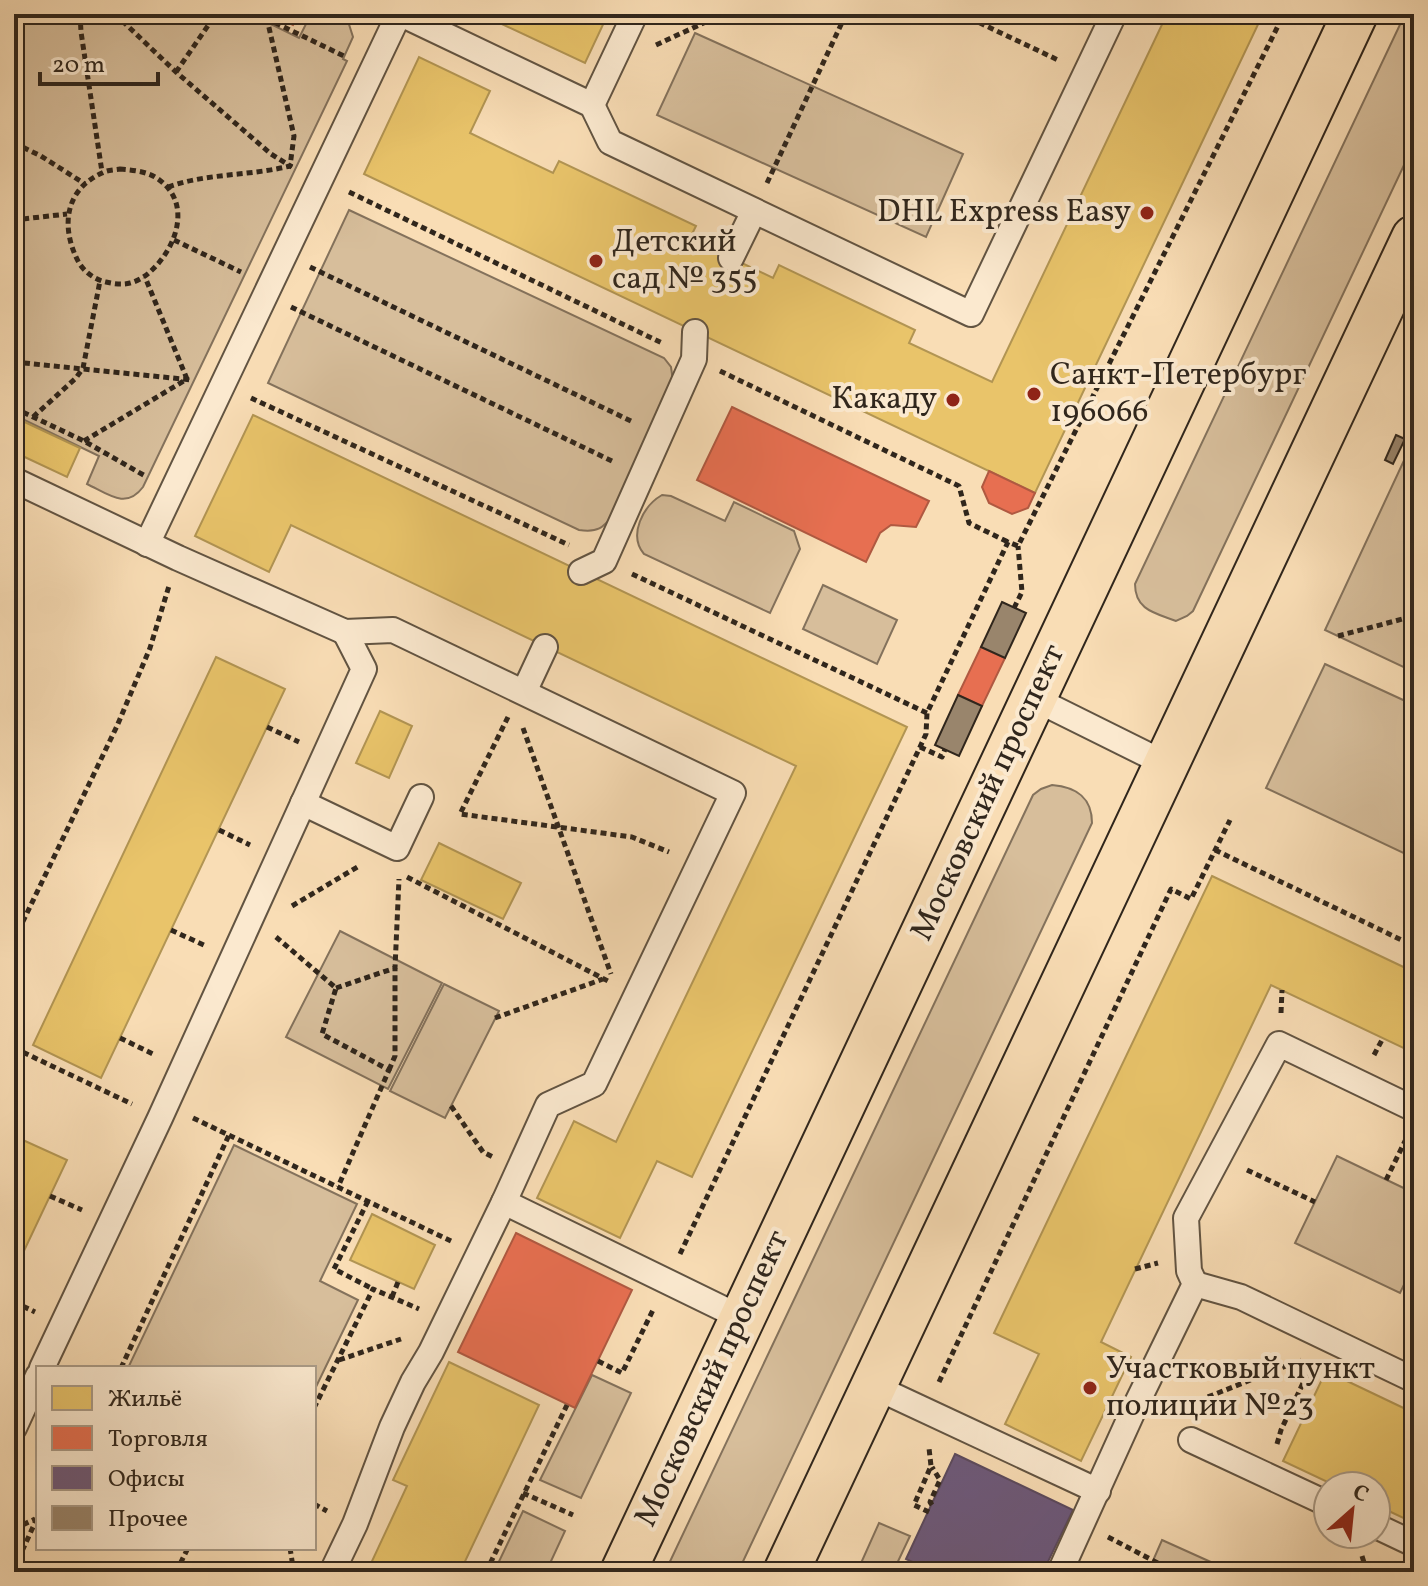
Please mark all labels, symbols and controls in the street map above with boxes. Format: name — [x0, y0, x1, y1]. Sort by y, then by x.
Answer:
scale bar — [40, 36, 158, 86]
text: 20 m — [52, 49, 105, 83]
place label: DHL Express Easy — [877, 191, 1131, 235]
marker: DHL Express Easy — [1138, 204, 1156, 222]
place label: Детский сад № 355 — [612, 221, 758, 302]
marker: Детский сад № 355 — [587, 252, 605, 270]
place label: Санкт-Петербург 196066 — [1050, 354, 1306, 435]
place label: Какаду — [831, 378, 937, 422]
marker: Санкт-Петербург 196066 — [1025, 385, 1043, 403]
marker: Какаду — [944, 391, 962, 409]
street label: Московский проспект — [901, 638, 1077, 948]
street label: Московский проспект — [625, 1224, 801, 1534]
place label: Участковый пункт полиции №23 — [1106, 1348, 1375, 1429]
legend — [36, 1366, 316, 1550]
marker: Участковый пункт полиции №23 — [1081, 1379, 1099, 1397]
text: Жильё — [108, 1383, 182, 1417]
text: Торговля — [108, 1423, 208, 1457]
text: Офисы — [108, 1463, 185, 1497]
north arrow — [1312, 1470, 1392, 1550]
text: С — [1347, 1477, 1373, 1511]
text: Прочее — [108, 1503, 188, 1537]

